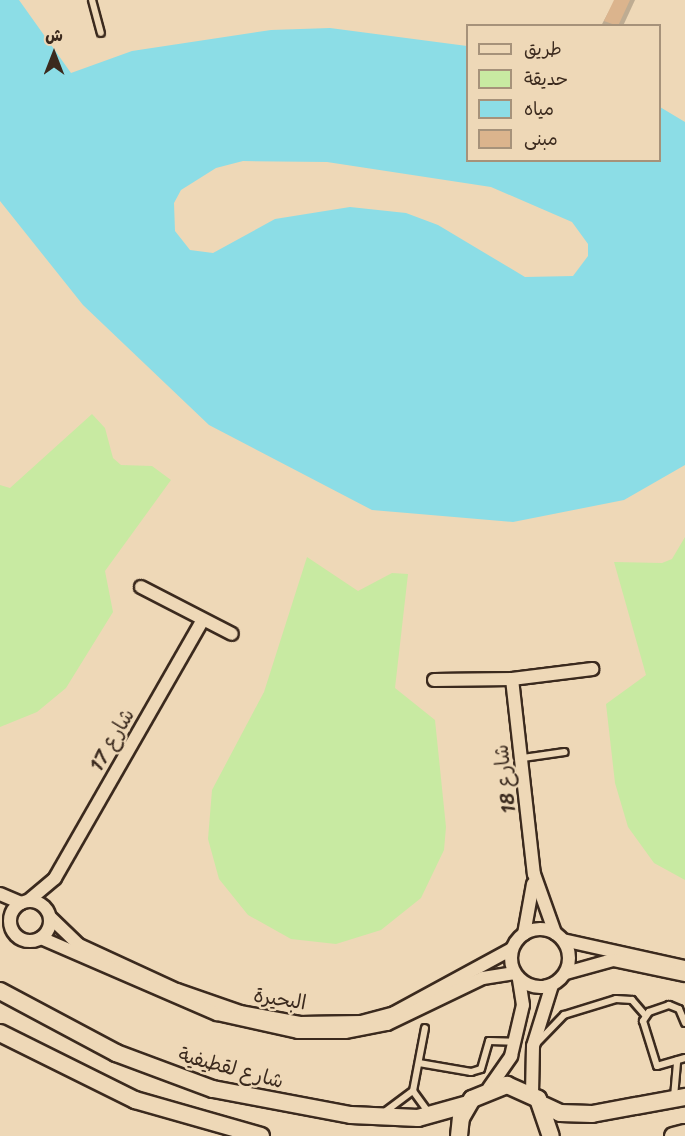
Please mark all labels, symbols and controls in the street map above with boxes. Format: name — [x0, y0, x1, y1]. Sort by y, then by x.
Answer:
text: ش — [45, 21, 63, 50]
north arrow — [24, 24, 84, 84]
legend — [466, 24, 661, 162]
text: طريق — [524, 33, 562, 65]
text: حديقة — [524, 63, 568, 95]
text: مياه — [524, 93, 554, 125]
text: مبنى — [524, 123, 558, 155]
street label: شارع 17 — [84, 704, 140, 776]
street label: شارع 18 — [489, 743, 521, 815]
street label: البحيرة — [252, 983, 308, 1015]
street label: شارع لقطيفية — [176, 1042, 286, 1094]

